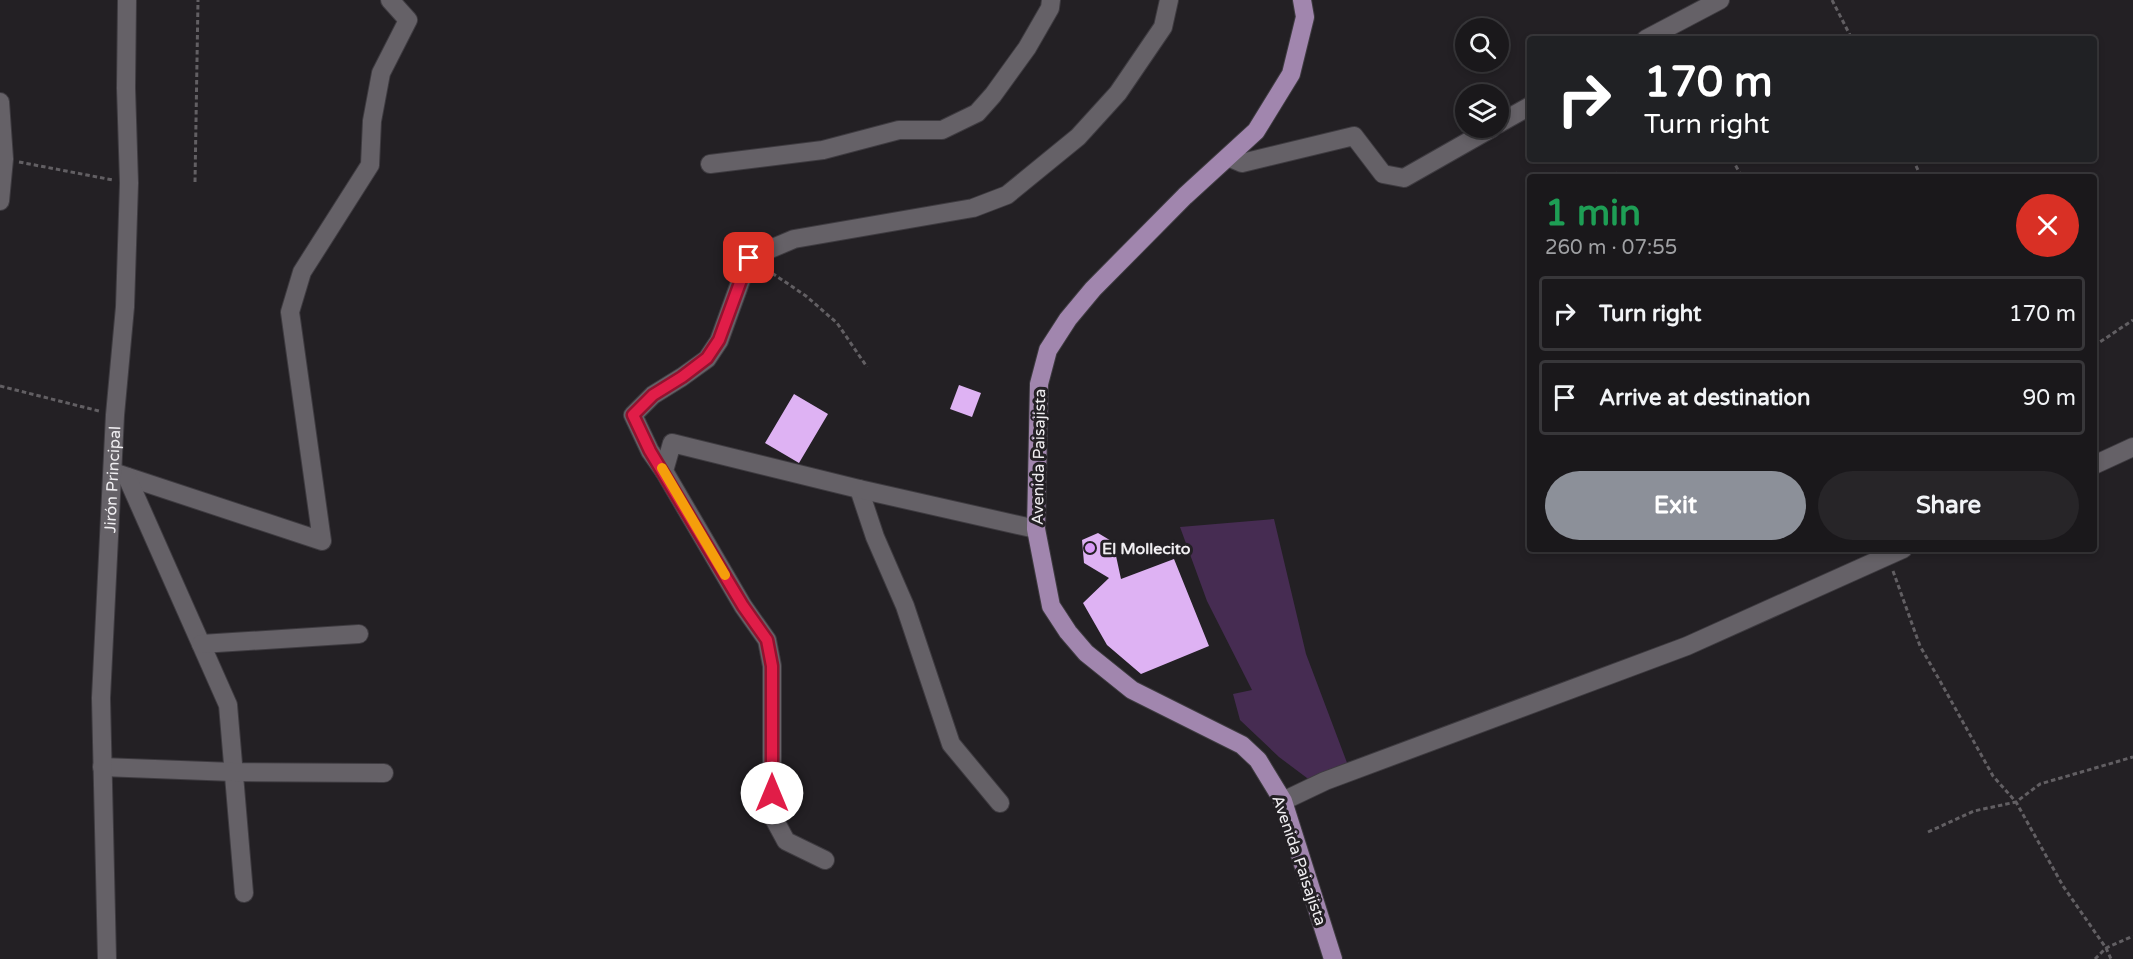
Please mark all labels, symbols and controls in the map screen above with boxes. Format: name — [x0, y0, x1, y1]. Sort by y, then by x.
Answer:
map controls — [1455, 18, 1509, 138]
button: search — [1455, 18, 1509, 72]
text: 170 m — [1644, 57, 1773, 108]
icon: right — [1545, 60, 1623, 138]
button: layers — [1455, 84, 1509, 138]
text: Turn right — [1644, 108, 1770, 141]
text: 1 min — [1545, 192, 1641, 235]
button: close — [2016, 194, 2079, 257]
pin — [723, 232, 774, 283]
text: 260 m · 07:55 — [1545, 236, 1677, 260]
icon: arrive — [732, 241, 765, 274]
icon: right — [1548, 297, 1581, 330]
text: Turn right — [1599, 301, 1701, 327]
text: 170 m — [2009, 301, 2076, 327]
icon: arrive — [1548, 381, 1581, 414]
text: Arrive at destination — [1599, 385, 1810, 411]
text: 90 m — [2022, 385, 2076, 411]
street label: Avenida Paisajista — [1028, 389, 1050, 525]
street label: Jirón Principal — [100, 425, 125, 533]
button: Exit — [1545, 471, 1806, 540]
button: Share — [1818, 471, 2079, 540]
place label: El Mollecito — [1102, 539, 1191, 559]
marker: El Mollecito — [1083, 541, 1097, 555]
position arrow — [740, 761, 804, 825]
street label: Avenida Paisajista — [1267, 793, 1331, 928]

